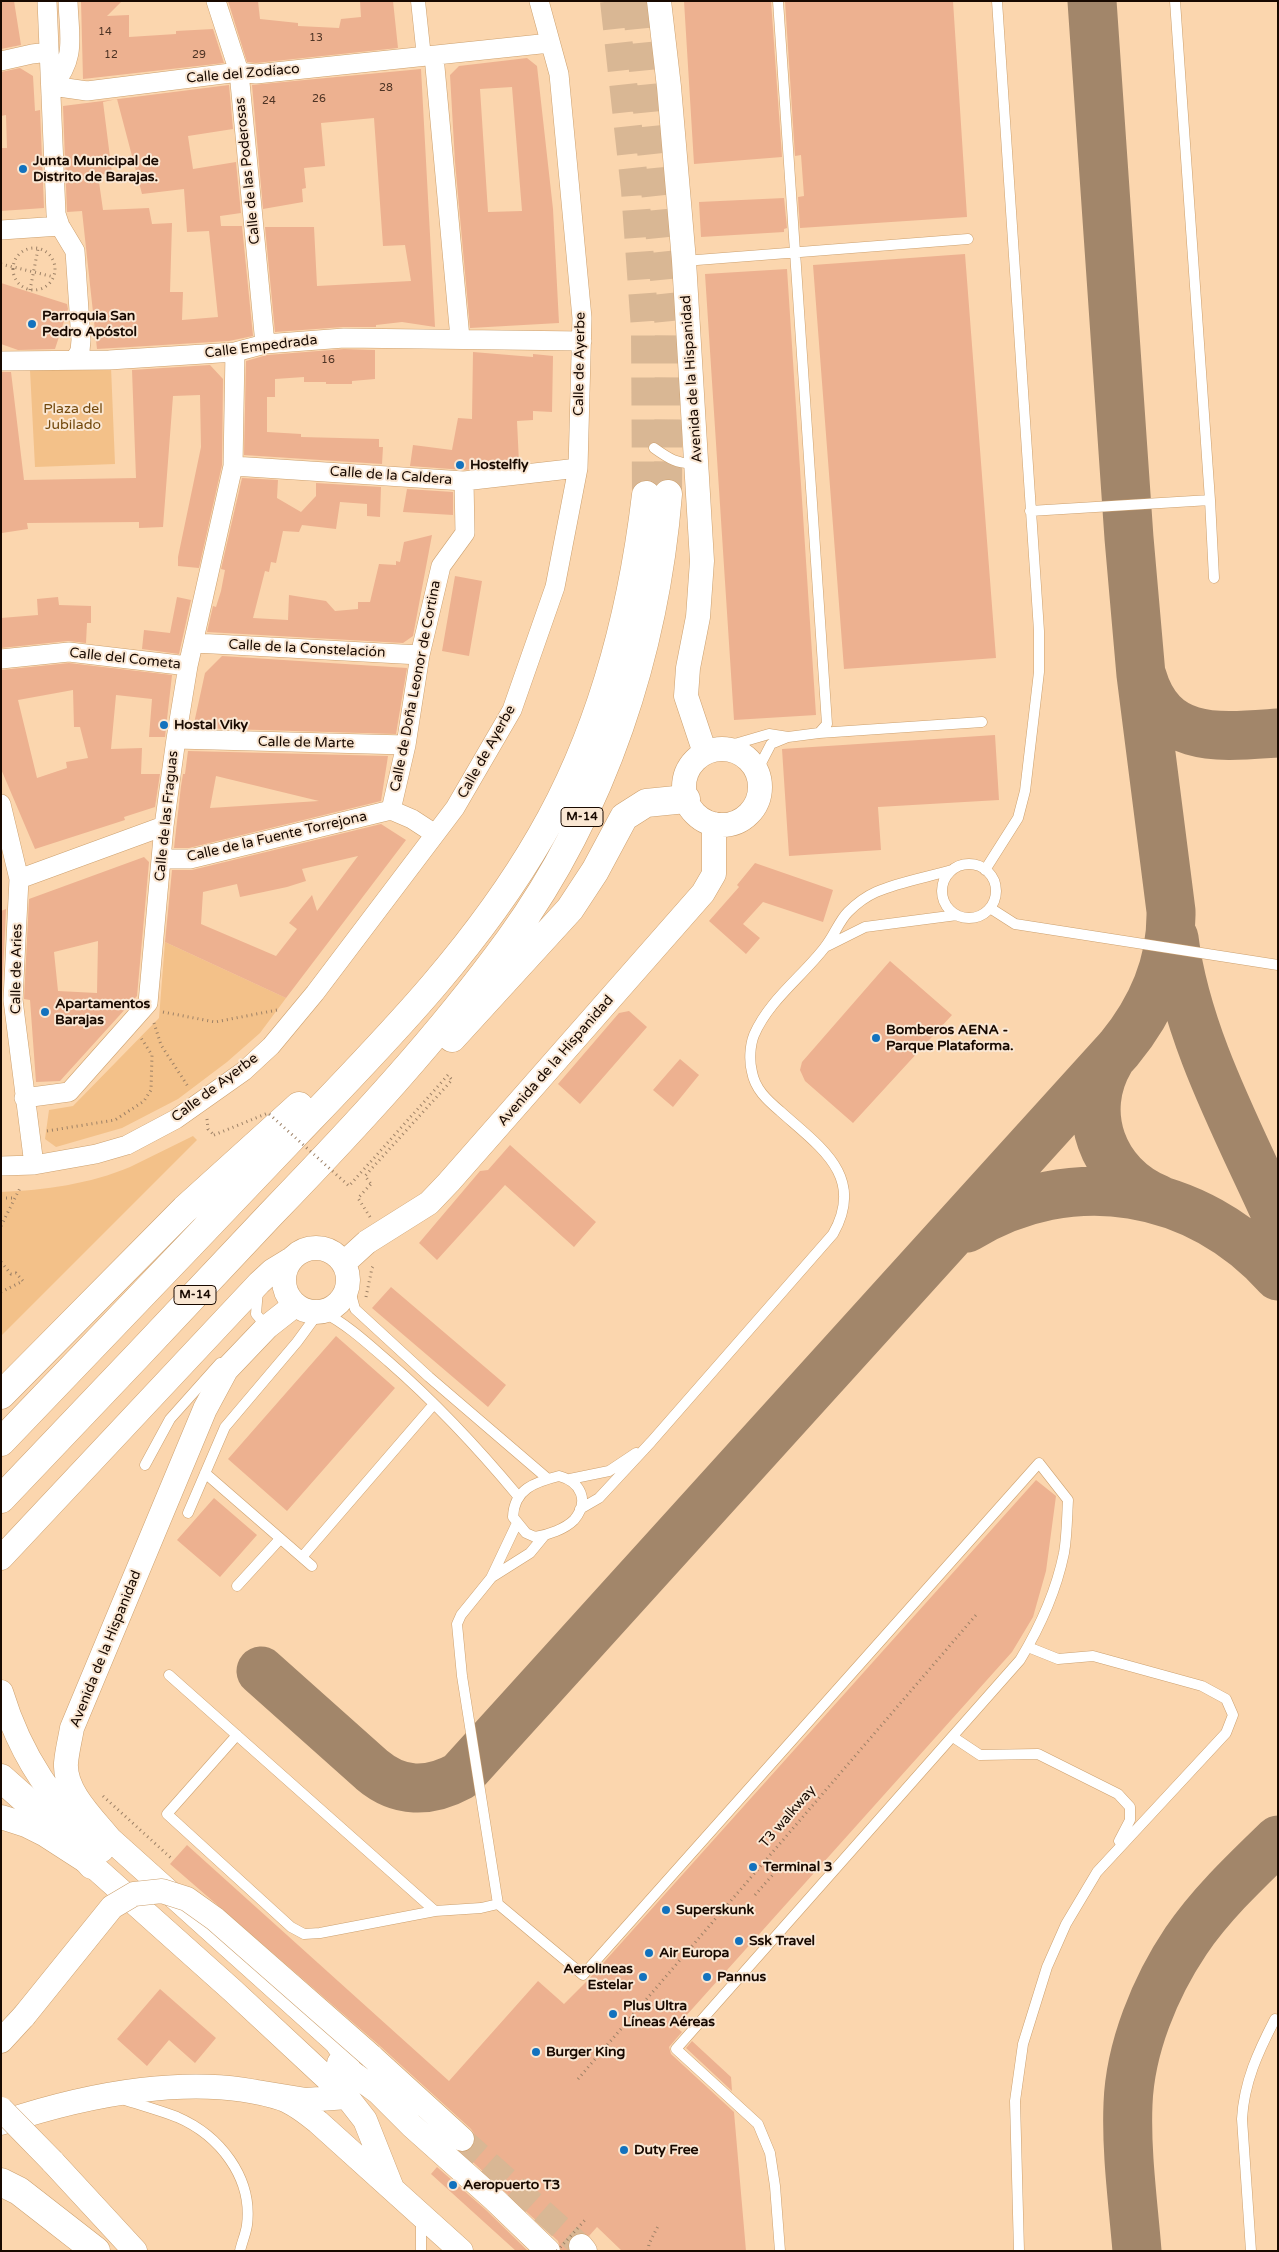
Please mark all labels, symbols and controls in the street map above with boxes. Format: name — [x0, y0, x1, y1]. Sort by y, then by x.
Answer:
house number: 14 — [98, 25, 112, 39]
house number: 13 — [309, 31, 323, 45]
house number: 12 — [104, 48, 118, 62]
house number: 29 — [192, 48, 206, 62]
street label: Calle del Zodíaco — [186, 61, 300, 87]
house number: 28 — [379, 81, 393, 95]
house number: 26 — [312, 92, 326, 106]
house number: 24 — [262, 94, 276, 108]
street label: Calle de las Poderosas — [232, 97, 264, 245]
place label: Junta Municipal de Distrito de Barajas. — [33, 153, 159, 186]
marker: Junta Municipal de Distrito de Barajas. — [17, 163, 29, 175]
street label: Avenida de la Hispanidad — [678, 295, 706, 463]
place label: Parroquia San Pedro Apóstol — [42, 308, 137, 341]
street label: Calle de Ayerbe — [571, 312, 589, 416]
marker: Parroquia San Pedro Apóstol — [26, 318, 38, 330]
street label: Calle Empedrada — [204, 332, 318, 362]
house number: 16 — [321, 353, 335, 367]
park label: Plaza del Jubilado — [43, 401, 103, 434]
place label: Hostelfly — [470, 457, 529, 473]
marker: Hostelfly — [454, 459, 466, 471]
street label: Calle de la Caldera — [329, 463, 453, 489]
street label: Calle de Doña Leonor de Cortina — [387, 579, 445, 793]
street label: Calle de la Constelación — [228, 636, 386, 662]
street label: Calle del Cometa — [68, 645, 182, 673]
street label: Calle de Ayerbe — [454, 702, 520, 802]
place label: Hostal Viky — [174, 717, 248, 733]
marker: Hostal Viky — [158, 719, 170, 731]
street label: Calle de Marte — [258, 734, 354, 752]
street label: Calle de las Fraguas — [152, 750, 182, 882]
street label: Calle de la Fuente Torrejona — [185, 808, 369, 866]
road number: M-14 — [561, 808, 603, 826]
street label: Calle de Aries — [8, 924, 26, 1014]
street label: Avenida de la Hispanidad — [495, 992, 617, 1130]
place label: Apartamentos Barajas — [55, 996, 150, 1028]
marker: Apartamentos Barajas — [39, 1006, 51, 1018]
place label: Bomberos AENA - Parque Plataforma. — [886, 1022, 1014, 1054]
marker: Bomberos AENA - Parque Plataforma. — [870, 1032, 882, 1044]
street label: Calle de Ayerbe — [168, 1050, 262, 1126]
road number: M-14 — [174, 1286, 216, 1304]
street label: Avenida de la Hispanidad — [67, 1568, 145, 1730]
street label: T3 walkway — [756, 1782, 820, 1852]
place label: Terminal 3 — [763, 1859, 833, 1875]
marker: Terminal 3 — [747, 1861, 759, 1873]
place label: Superskunk — [676, 1902, 754, 1918]
marker: Superskunk — [660, 1904, 672, 1916]
place label: Ssk Travel — [749, 1933, 815, 1949]
marker: Ssk Travel — [733, 1935, 745, 1947]
place label: Air Europa — [659, 1945, 729, 1961]
marker: Air Europa — [643, 1947, 655, 1959]
place label: Aerolineas Estelar — [563, 1961, 633, 1994]
place label: Pannus — [717, 1969, 766, 1985]
marker: Aerolineas Estelar — [637, 1971, 649, 1983]
marker: Pannus — [701, 1971, 713, 1983]
place label: Plus Ultra Líneas Aéreas — [623, 1998, 715, 2030]
marker: Plus Ultra Líneas Aéreas — [607, 2008, 619, 2020]
place label: Burger King — [546, 2044, 625, 2060]
marker: Burger King — [530, 2046, 542, 2058]
place label: Duty Free — [634, 2142, 698, 2158]
marker: Duty Free — [618, 2144, 630, 2156]
place label: Aeropuerto T3 — [463, 2177, 560, 2193]
marker: Aeropuerto T3 — [447, 2179, 459, 2191]

